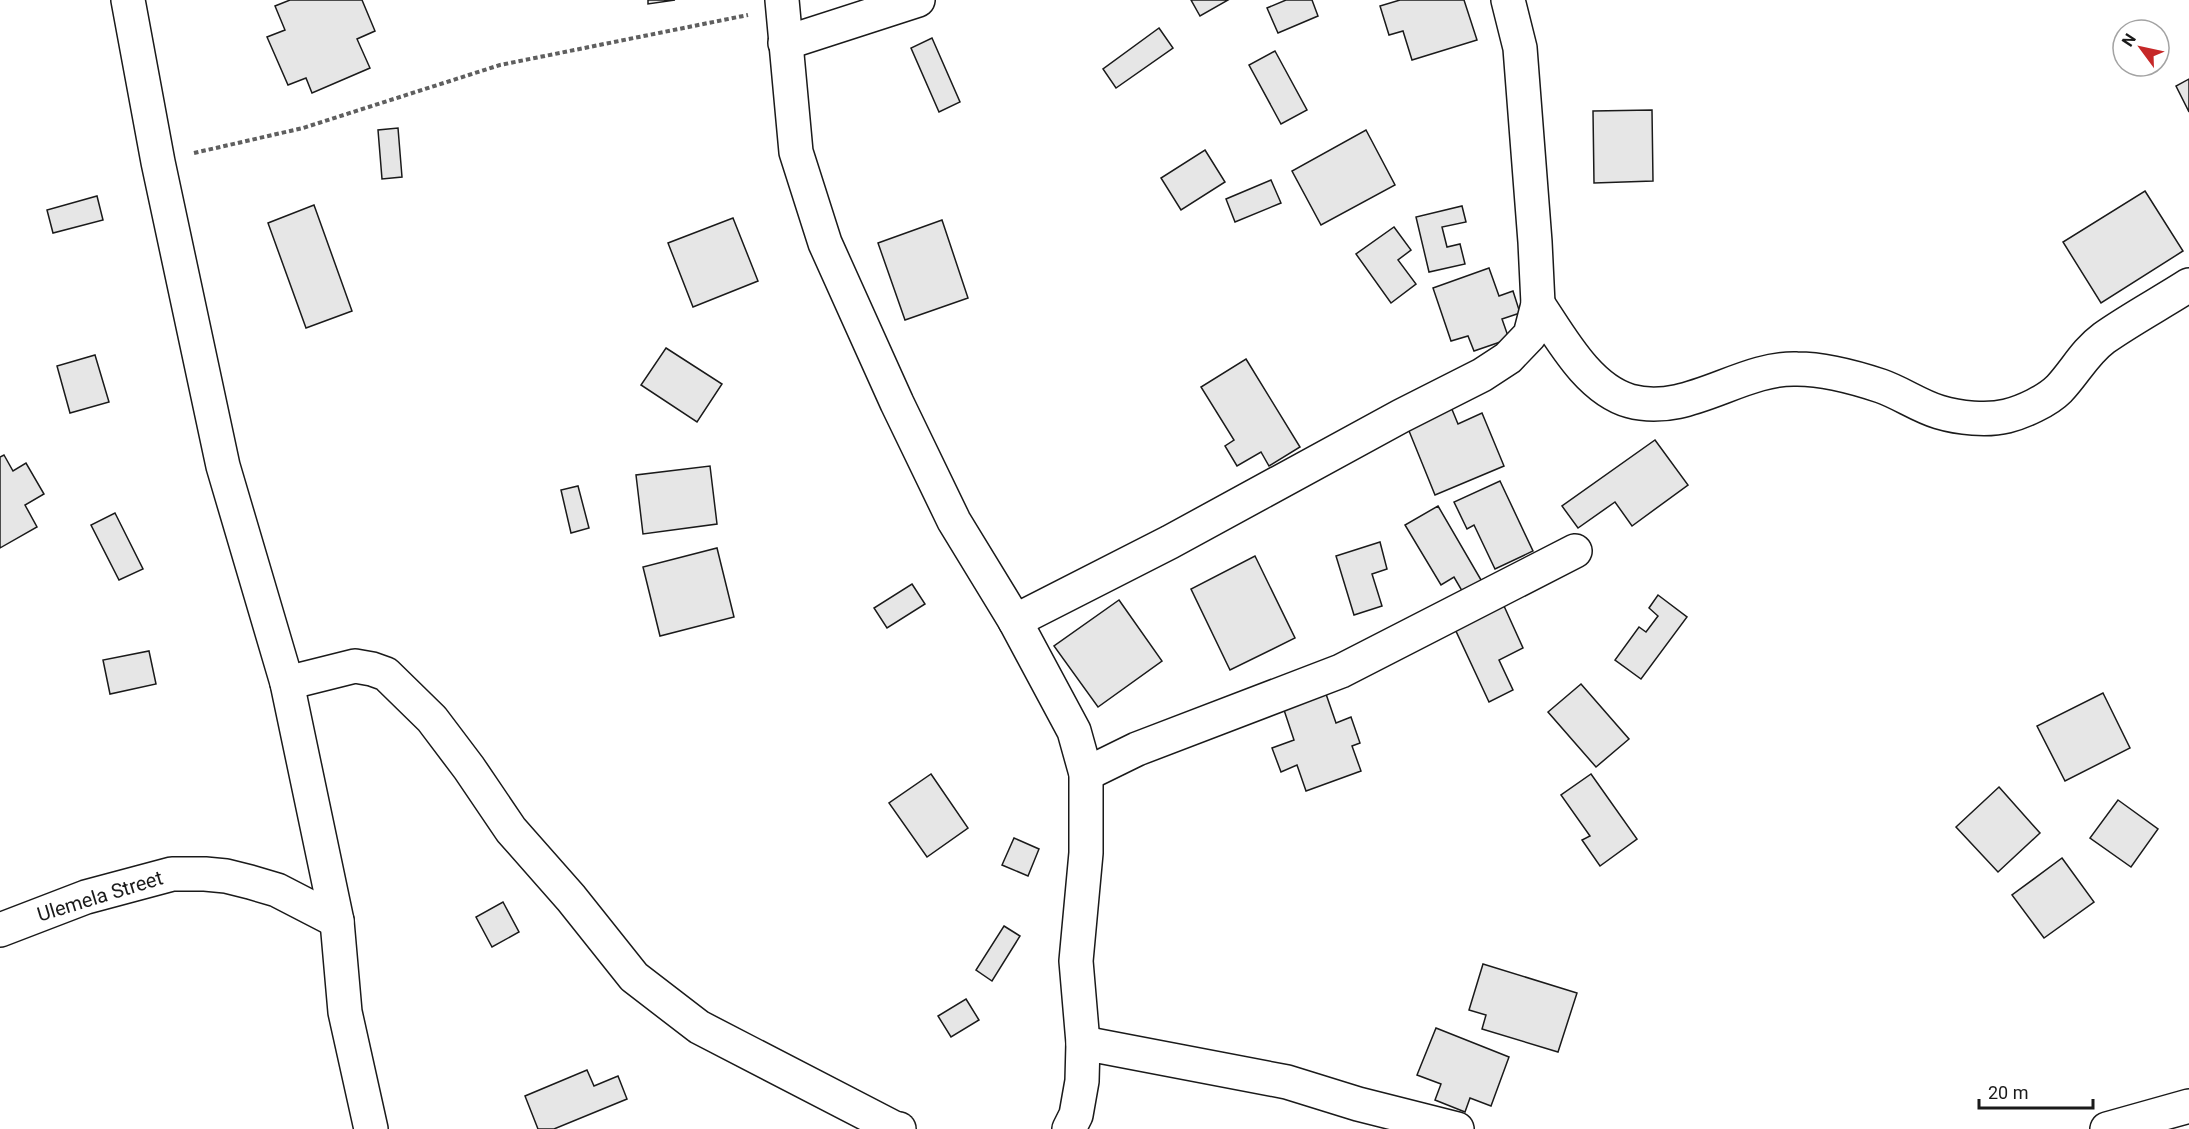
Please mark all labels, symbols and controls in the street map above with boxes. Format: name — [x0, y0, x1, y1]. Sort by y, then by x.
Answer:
north arrow — [2111, 18, 2171, 78]
text: N — [2118, 30, 2140, 50]
street label: Ulemela Street — [34, 866, 166, 926]
scale bar — [1979, 1072, 2093, 1110]
text: 20 m — [1988, 1082, 2028, 1103]

